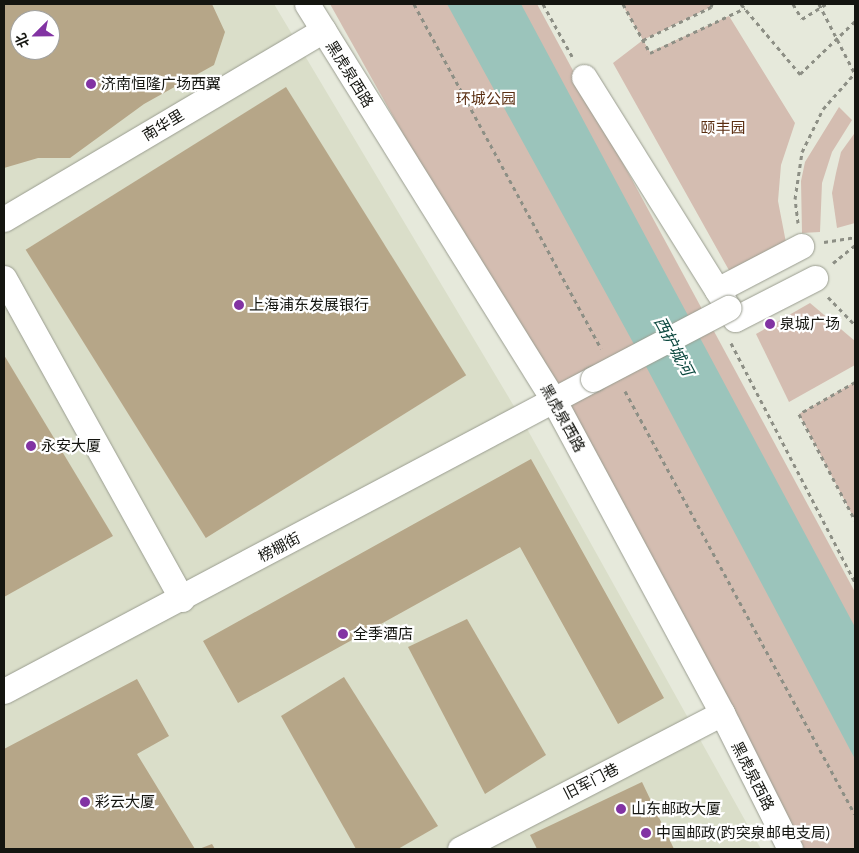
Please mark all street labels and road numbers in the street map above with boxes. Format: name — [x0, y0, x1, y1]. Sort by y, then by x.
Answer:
street label: 黑虎泉西路 — [322, 37, 378, 111]
street label: 南华里 — [139, 106, 187, 144]
street label: 黑虎泉西路 — [537, 381, 589, 455]
street label: 榜棚街 — [255, 528, 303, 566]
street label: 黑虎泉西路 — [728, 739, 778, 813]
street label: 旧军门巷 — [560, 759, 622, 803]

